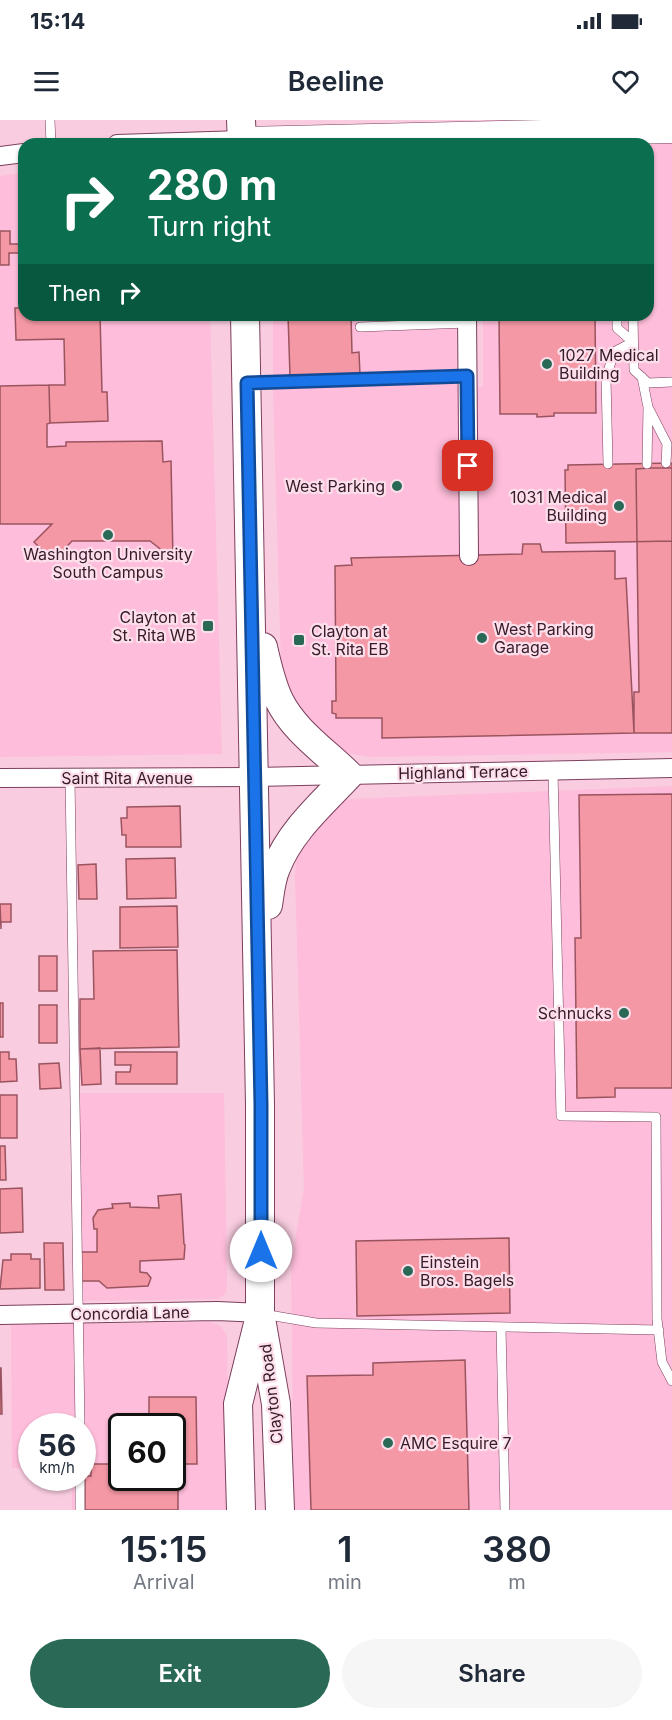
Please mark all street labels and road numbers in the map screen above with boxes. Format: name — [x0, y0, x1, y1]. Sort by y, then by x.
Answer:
street label: Highland Terrace — [398, 761, 528, 783]
street label: Saint Rita Avenue — [61, 768, 193, 788]
street label: Concordia Lane — [70, 1302, 190, 1324]
street label: Clayton Road — [255, 1343, 287, 1445]

